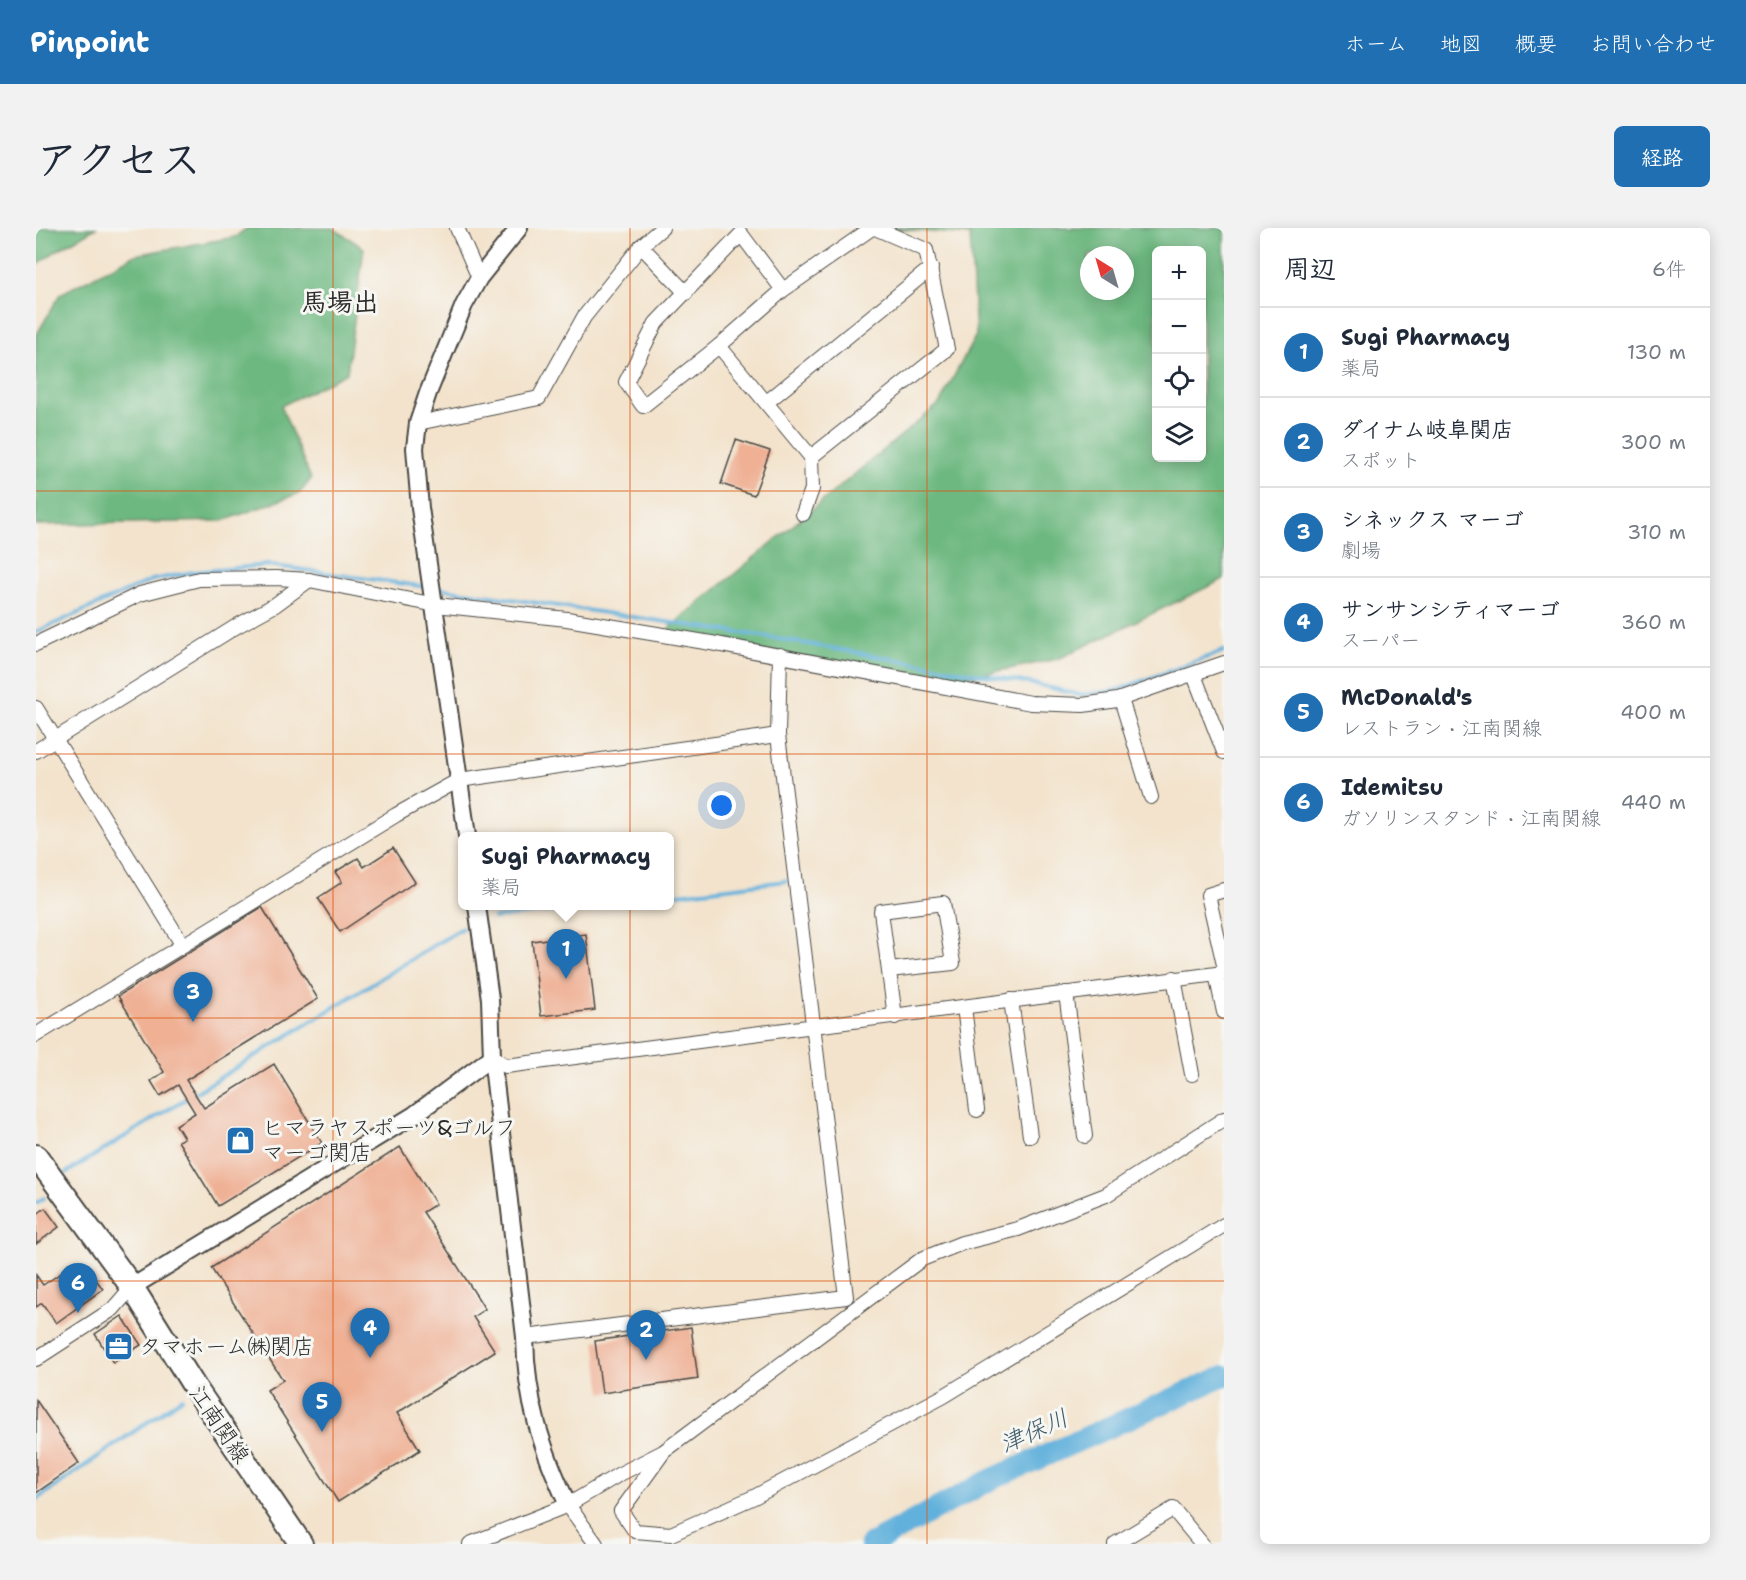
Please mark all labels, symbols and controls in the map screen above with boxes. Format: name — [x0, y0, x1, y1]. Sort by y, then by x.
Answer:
text: Pinpoint — [30, 23, 149, 61]
text: ホーム — [1345, 30, 1407, 58]
text: 地図 — [1440, 30, 1482, 58]
text: 概要 — [1515, 30, 1557, 58]
text: お問い合わせ — [1590, 30, 1716, 58]
button: 経路 — [1614, 126, 1710, 187]
text: アクセス — [36, 131, 201, 187]
north arrow — [1080, 246, 1134, 300]
map controls — [1152, 246, 1206, 462]
button: + — [1152, 246, 1206, 300]
text: 周辺 — [1284, 251, 1336, 286]
text: 6件 — [1652, 256, 1686, 282]
district label: 馬場出 — [301, 284, 379, 319]
button: − — [1152, 300, 1206, 354]
text: Sugi Pharmacy — [1341, 323, 1510, 352]
text: 1 — [1299, 339, 1308, 365]
text: 130 m — [1627, 339, 1686, 365]
button: locate — [1152, 354, 1206, 408]
text: 薬局 — [1341, 355, 1381, 381]
button: layers — [1152, 408, 1206, 462]
text: ダイナム岐阜関店 — [1341, 415, 1513, 444]
text: 2 — [1297, 429, 1311, 455]
text: 300 m — [1620, 429, 1686, 455]
text: スポット — [1341, 447, 1421, 473]
text: シネックス マーゴ — [1341, 505, 1524, 534]
text: 3 — [1297, 519, 1311, 545]
text: 310 m — [1627, 519, 1686, 545]
text: 劇場 — [1341, 537, 1381, 563]
text: サンサンシティマーゴ — [1341, 595, 1560, 624]
text: 4 — [1297, 609, 1311, 635]
text: 360 m — [1621, 609, 1686, 635]
text: スーパー — [1341, 627, 1420, 653]
text: McDonald's — [1341, 683, 1472, 712]
text: 5 — [1297, 699, 1310, 725]
text: 400 m — [1620, 699, 1686, 725]
text: レストラン · 江南関線 — [1341, 715, 1542, 741]
text: Idemitsu — [1341, 773, 1444, 802]
text: 6 — [1297, 789, 1311, 815]
text: 440 m — [1621, 789, 1686, 815]
your location — [707, 791, 736, 820]
text: ガソリンスタンド · 江南関線 — [1341, 805, 1601, 831]
popup — [458, 832, 674, 910]
text: Sugi Pharmacy — [481, 842, 651, 871]
text: 薬局 — [481, 874, 521, 900]
pin: 1 — [546, 930, 586, 979]
pin: 3 — [174, 972, 212, 1022]
place label: ヒマラヤスポーツ&ゴルフ マーゴ関店 — [262, 1113, 516, 1167]
shop icon: ヒマラヤスポーツ&ゴルフ マーゴ関店 — [225, 1124, 257, 1156]
pin: 6 — [58, 1264, 98, 1313]
pin: 4 — [350, 1308, 390, 1358]
pin: 2 — [626, 1310, 666, 1360]
office icon: タマホーム㈱関店 — [102, 1330, 134, 1362]
place label: タマホーム㈱関店 — [139, 1332, 314, 1361]
street label: 江南関線 — [183, 1380, 256, 1469]
pin: 5 — [302, 1382, 342, 1432]
water label: 津保川 — [995, 1402, 1073, 1460]

